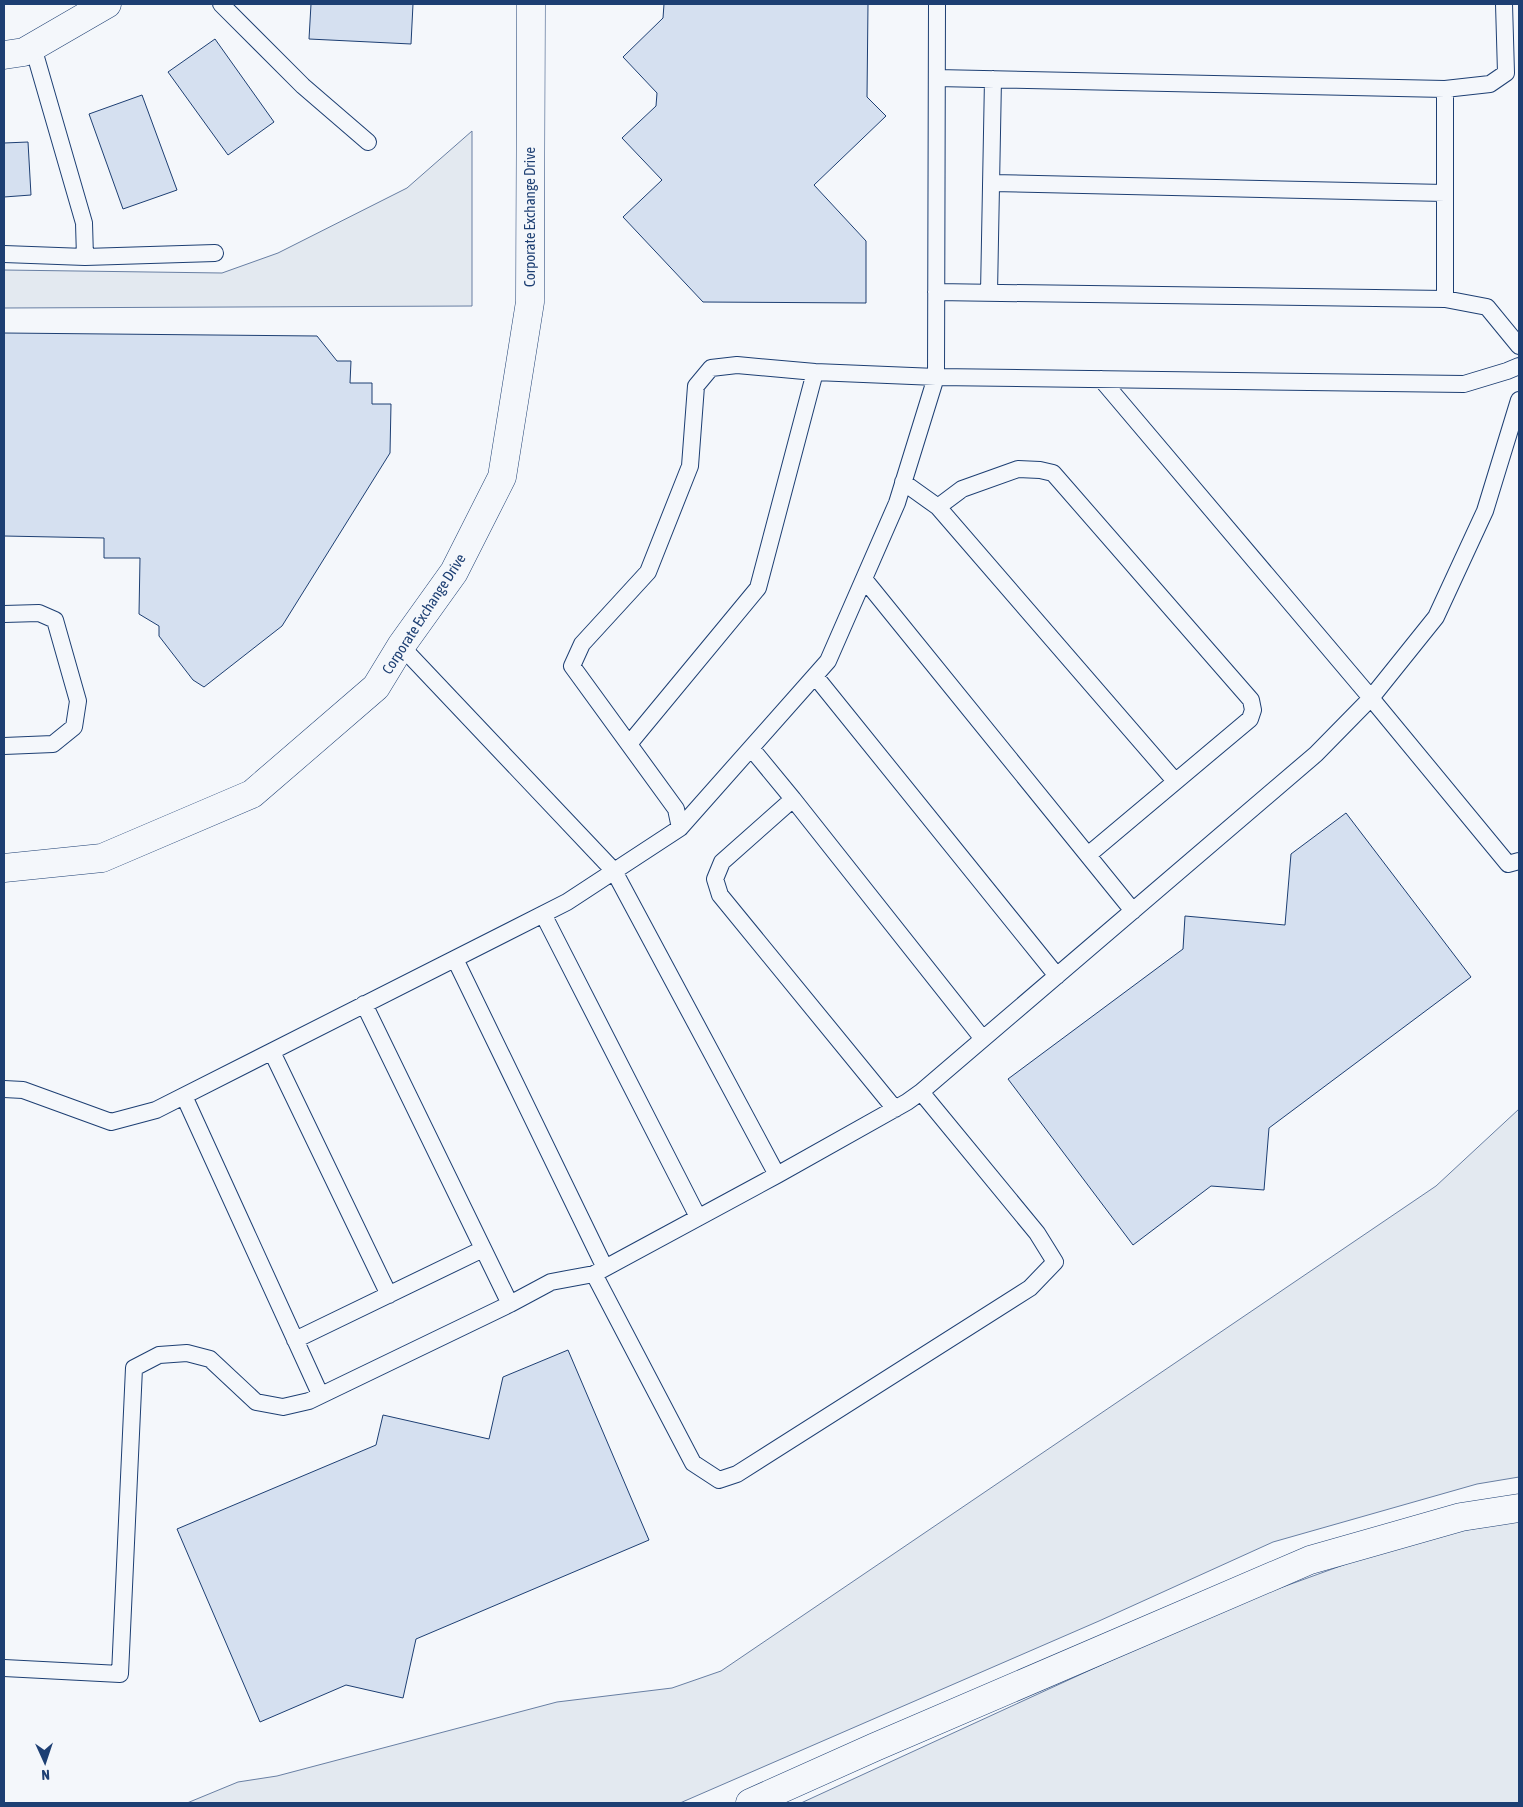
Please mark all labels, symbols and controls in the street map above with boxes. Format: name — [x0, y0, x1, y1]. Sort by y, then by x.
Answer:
street label: Corporate Exchange Drive — [521, 147, 538, 287]
street label: Corporate Exchange Drive — [378, 550, 469, 677]
north arrow — [20, 1737, 70, 1787]
text: N — [41, 1767, 50, 1783]

